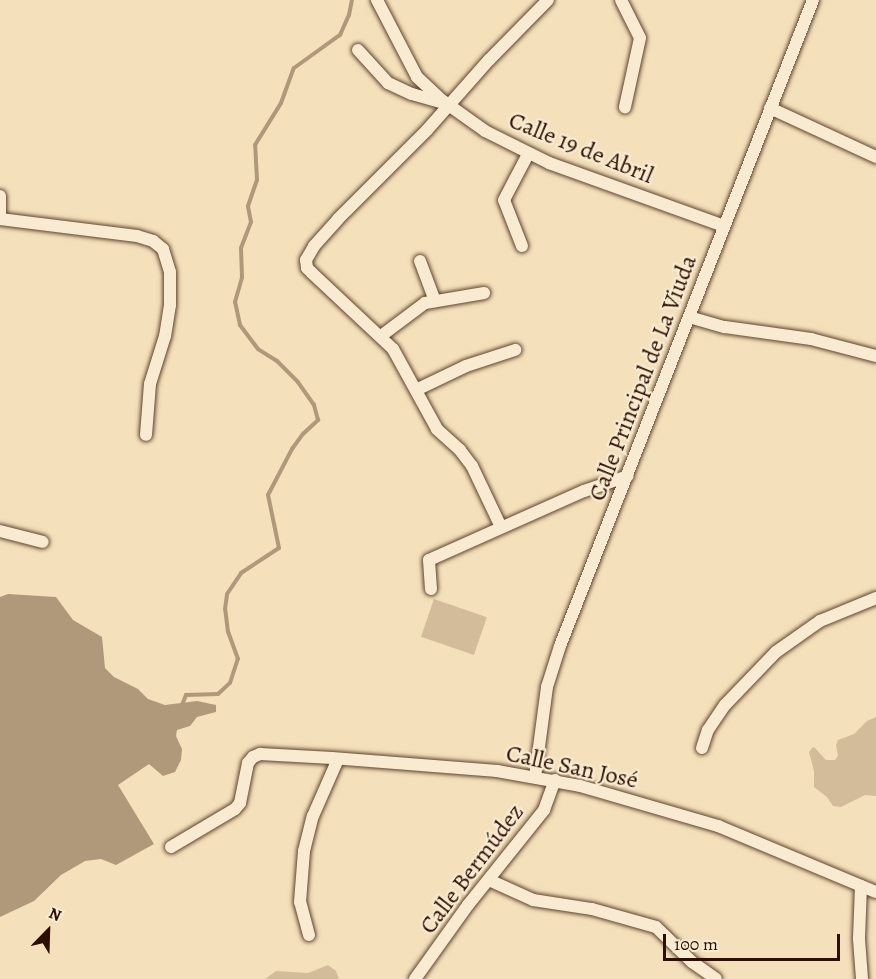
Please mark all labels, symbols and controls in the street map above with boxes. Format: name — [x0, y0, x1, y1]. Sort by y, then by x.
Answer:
street label: Calle 19 de Abril — [505, 106, 657, 190]
street label: Calle Principal de La Viuda — [583, 251, 703, 505]
street label: Calle San José — [503, 739, 641, 795]
street label: Calle Bermúdez — [414, 798, 530, 940]
north arrow — [18, 901, 78, 961]
text: N — [45, 902, 65, 927]
scale bar — [666, 922, 843, 960]
text: 100 m — [674, 932, 718, 956]

